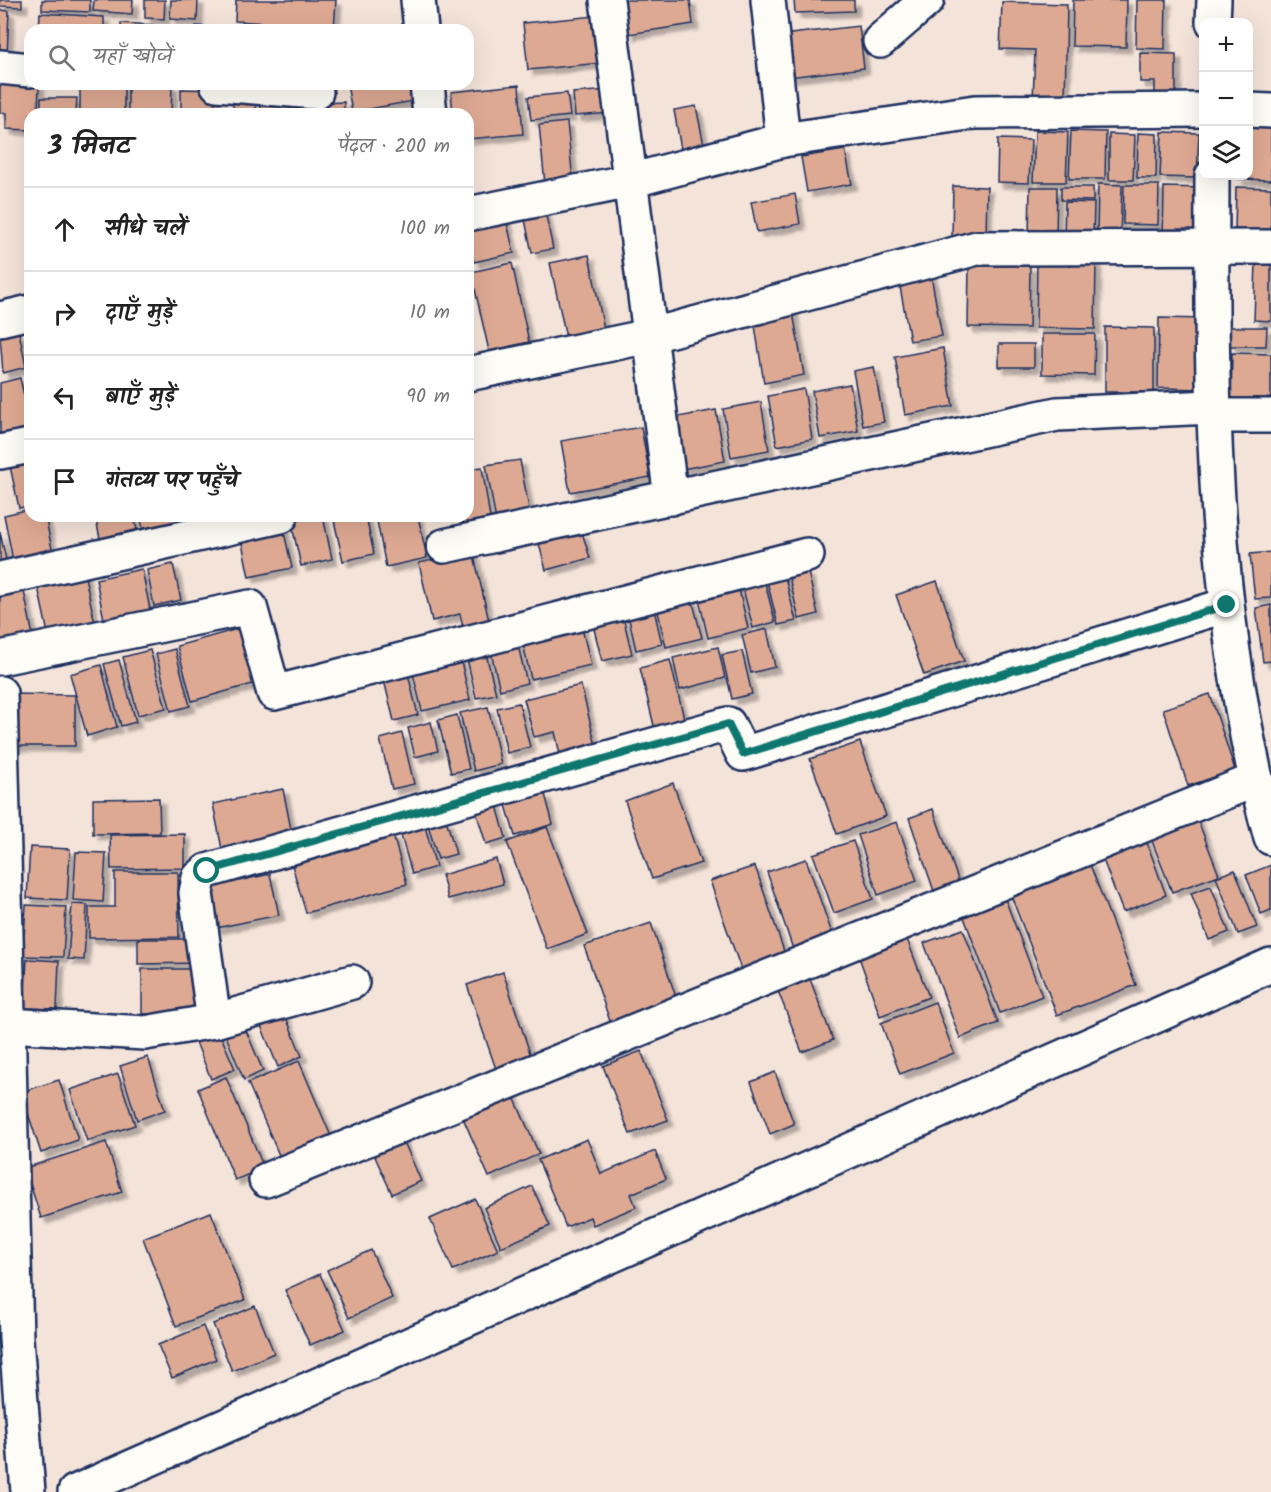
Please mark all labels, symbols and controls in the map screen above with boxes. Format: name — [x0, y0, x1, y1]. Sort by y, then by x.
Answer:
map controls — [1199, 18, 1253, 180]
button: + — [1199, 18, 1253, 72]
search box — [24, 24, 474, 90]
text: यहाँ खोजें — [93, 40, 172, 75]
icon: search — [45, 41, 78, 74]
button: − — [1199, 72, 1253, 126]
text: 3 मिनट — [48, 126, 131, 168]
button: layers — [1199, 126, 1253, 180]
text: पैदल · 200 m — [338, 131, 450, 163]
text: सीधे चलें — [105, 212, 186, 247]
icon: ahead — [48, 213, 81, 246]
text: 100 m — [400, 213, 450, 245]
text: दाएँ मुड़ें — [105, 296, 174, 331]
icon: right — [48, 297, 81, 330]
text: 10 m — [410, 297, 450, 329]
text: बाएँ मुड़ें — [105, 380, 176, 415]
icon: left — [48, 381, 81, 414]
text: 90 m — [406, 381, 450, 413]
text: गंतव्य पर पहुँचे — [105, 464, 238, 499]
icon: arrive — [48, 465, 81, 498]
route end — [1213, 591, 1239, 617]
route start — [193, 857, 219, 883]

